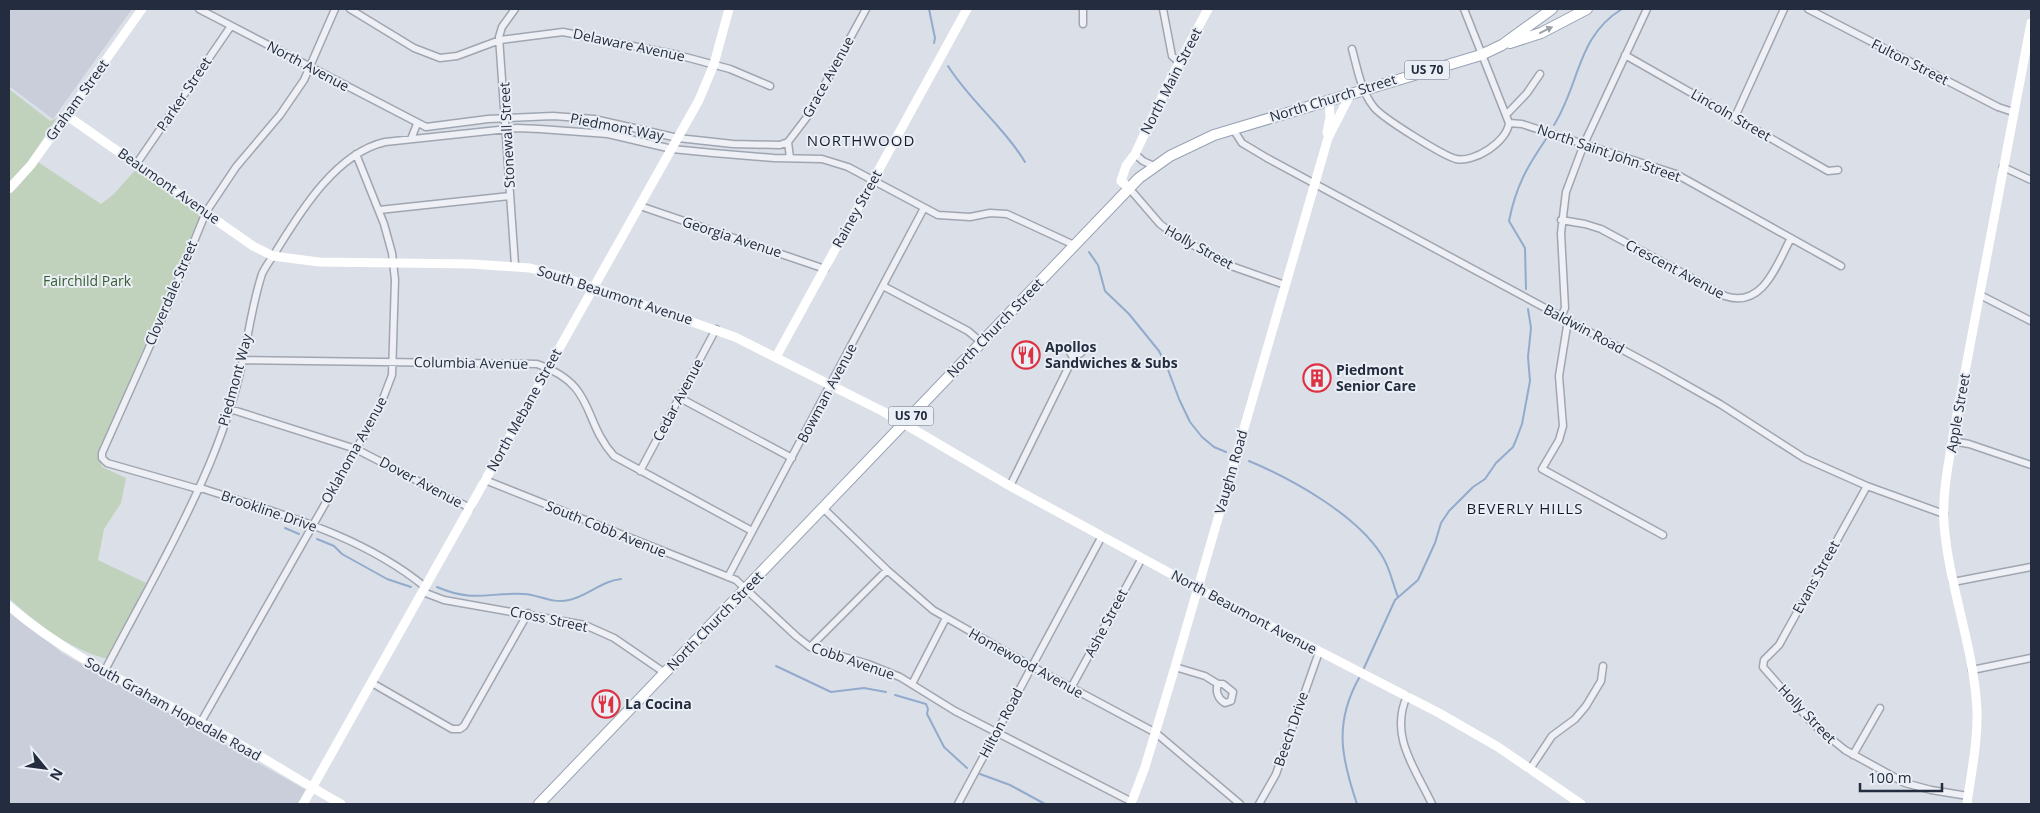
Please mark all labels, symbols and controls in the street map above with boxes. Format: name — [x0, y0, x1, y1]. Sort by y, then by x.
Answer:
street label: Delaware Avenue — [571, 23, 687, 66]
street label: North Main Street — [1135, 24, 1206, 137]
one-way arrow — [1539, 26, 1553, 34]
street label: Grace Avenue — [797, 32, 858, 121]
street label: Fulton Street — [1868, 34, 1952, 89]
street label: North Avenue — [264, 36, 353, 95]
street label: Parker Street — [152, 53, 215, 135]
street label: Graham Street — [41, 55, 112, 144]
road number: US 70 — [1404, 60, 1450, 80]
street label: North Church Street — [1267, 69, 1399, 126]
street label: Stonewall Street — [494, 82, 519, 188]
street label: Lincoln Street — [1688, 84, 1775, 145]
street label: Piedmont Way — [569, 108, 666, 145]
street label: North Saint John Street — [1535, 119, 1683, 186]
district label: NORTHWOOD — [807, 130, 915, 150]
street label: Beaumont Avenue — [114, 143, 224, 228]
street label: Rainey Street — [827, 166, 886, 251]
street label: Georgia Avenue — [680, 212, 784, 262]
street label: Holly Street — [1162, 220, 1237, 273]
street label: Crescent Avenue — [1622, 234, 1728, 303]
street label: Cloverdale Street — [140, 238, 201, 348]
street label: South Beaumont Avenue — [535, 260, 695, 329]
park label: Fairchild Park — [43, 271, 132, 290]
street label: North Church Street — [942, 274, 1047, 382]
street label: Baldwin Road — [1541, 299, 1628, 358]
street label: Piedmont Way — [213, 331, 256, 428]
place label: Apollos Sandwiches & Subs — [1045, 337, 1178, 372]
street label: Bowman Avenue — [792, 340, 861, 446]
restaurant icon: Apollos Sandwiches & Subs — [1011, 340, 1041, 370]
street label: North Mebane Street — [482, 345, 565, 475]
street label: Columbia Avenue — [414, 352, 529, 373]
street label: Cedar Avenue — [648, 355, 707, 444]
place label: Piedmont Senior Care — [1336, 360, 1416, 395]
building icon: Piedmont Senior Care — [1302, 363, 1332, 393]
street label: Apple Street — [1941, 372, 1974, 454]
street label: Oklahoma Avenue — [316, 393, 391, 507]
road number: US 70 — [888, 406, 934, 426]
street label: Vaughn Road — [1209, 428, 1252, 516]
street label: Dover Avenue — [376, 452, 466, 511]
street label: Brookline Drive — [219, 485, 320, 536]
street label: South Cobb Avenue — [543, 496, 670, 561]
district label: BEVERLY HILLS — [1467, 498, 1583, 518]
street label: Evans Street — [1788, 537, 1843, 617]
street label: North Beaumont Avenue — [1168, 565, 1321, 658]
street label: North Church Street — [662, 567, 767, 675]
street label: Ashe Street — [1080, 585, 1131, 660]
street label: Cross Street — [508, 601, 590, 636]
street label: Homewood Avenue — [966, 623, 1087, 702]
street label: Cobb Avenue — [809, 637, 897, 684]
street label: South Graham Hopedale Road — [82, 652, 265, 765]
street label: Holly Street — [1774, 680, 1840, 747]
street label: Hilton Road — [974, 685, 1027, 761]
restaurant icon: La Cocina — [591, 689, 621, 719]
street label: Beech Drive — [1269, 689, 1312, 769]
place label: La Cocina — [625, 694, 692, 713]
north arrow — [20, 743, 70, 793]
scale bar — [1860, 760, 1942, 792]
text: N — [46, 765, 68, 784]
text: 100 m — [1868, 767, 1912, 787]

